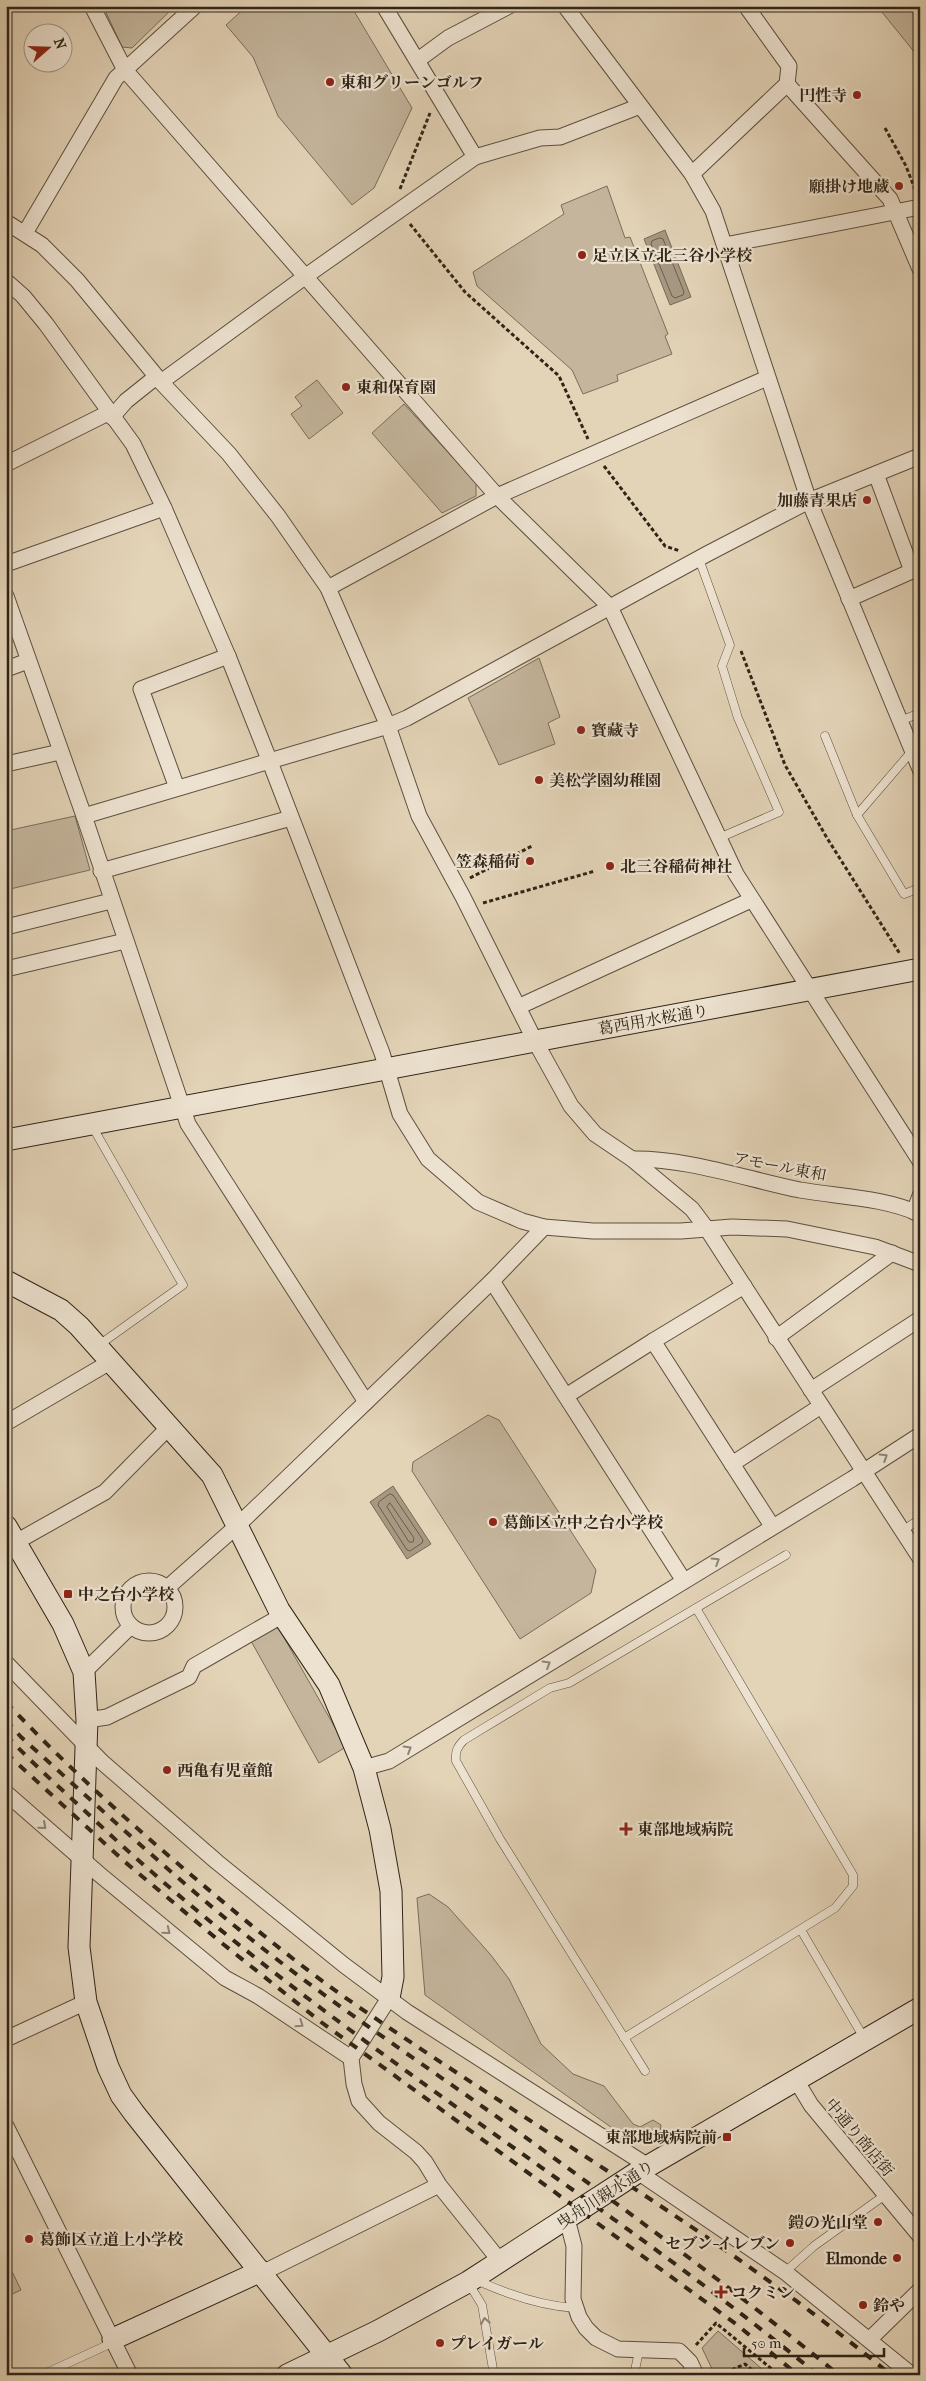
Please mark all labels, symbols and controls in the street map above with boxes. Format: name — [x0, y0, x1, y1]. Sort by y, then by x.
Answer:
north arrow — [22, 22, 72, 72]
text: N — [50, 36, 70, 52]
place label: 東和グリーンゴルフ — [340, 73, 484, 92]
marker: 東和グリーンゴルフ — [324, 76, 336, 88]
place label: 円性寺 — [799, 86, 847, 105]
marker: 円性寺 — [851, 89, 863, 101]
place label: 願掛け地蔵 — [809, 177, 889, 196]
marker: 願掛け地蔵 — [893, 180, 905, 192]
place label: 足立区立北三谷小学校 — [592, 246, 753, 265]
marker: 足立区立北三谷小学校 — [576, 249, 588, 261]
place label: 東和保育園 — [356, 378, 436, 397]
marker: 東和保育園 — [340, 381, 352, 393]
place label: 加藤青果店 — [777, 491, 857, 510]
marker: 加藤青果店 — [861, 494, 873, 506]
place label: 寳藏寺 — [591, 721, 639, 740]
marker: 寳藏寺 — [575, 724, 587, 736]
place label: 美松学園幼稚園 — [549, 771, 661, 790]
marker: 美松学園幼稚園 — [533, 774, 545, 786]
place label: 笠森稲荷 — [456, 852, 520, 871]
marker: 笠森稲荷 — [524, 855, 536, 867]
place label: 北三谷稲荷神社 — [620, 857, 732, 876]
marker: 北三谷稲荷神社 — [604, 860, 616, 872]
street label: 葛西用水桜通り — [596, 1000, 710, 1039]
street label: アモール東和 — [732, 1148, 828, 1185]
one-way arrow — [878, 1454, 887, 1464]
place label: 葛飾区立中之台小学校 — [503, 1513, 664, 1532]
marker: 葛飾区立中之台小学校 — [487, 1516, 499, 1528]
one-way arrow — [710, 1558, 719, 1568]
place label: 中之台小学校 — [78, 1585, 175, 1604]
marker: 中之台小学校 — [62, 1588, 74, 1600]
one-way arrow — [542, 1661, 551, 1671]
one-way arrow — [403, 1745, 412, 1755]
place label: 西亀有児童館 — [177, 1761, 273, 1780]
marker: 西亀有児童館 — [161, 1764, 173, 1776]
one-way arrow — [37, 1820, 46, 1828]
place label: 東部地域病院 — [637, 1820, 733, 1839]
marker: 東部地域病院 — [619, 1822, 633, 1836]
one-way arrow — [161, 1925, 170, 1934]
one-way arrow — [294, 2018, 303, 2027]
street label: 中通り商店街 — [821, 2094, 898, 2180]
place label: 東部地域病院前 — [605, 2128, 717, 2147]
marker: 東部地域病院前 — [721, 2131, 733, 2143]
street label: 曳舟川親水通り — [553, 2156, 657, 2233]
place label: 鎧の光山堂 — [788, 2213, 868, 2232]
marker: 鎧の光山堂 — [872, 2216, 884, 2228]
place label: 葛飾区立道上小学校 — [39, 2230, 184, 2249]
marker: 葛飾区立道上小学校 — [23, 2233, 35, 2245]
place label: セブン-イレブン — [665, 2234, 780, 2253]
marker: セブン-イレブン — [784, 2237, 796, 2249]
place label: Elmonde — [826, 2249, 887, 2268]
marker: Elmonde — [891, 2252, 903, 2264]
place label: コクミン — [731, 2283, 795, 2302]
marker: コクミン — [715, 2286, 727, 2298]
place label: 鈴や — [873, 2296, 905, 2315]
marker: 鈴や — [857, 2299, 869, 2311]
one-way arrow — [480, 2317, 490, 2326]
scale bar — [744, 2326, 884, 2358]
place label: プレイガール — [450, 2334, 544, 2353]
text: 50 m — [751, 2334, 782, 2352]
marker: プレイガール — [434, 2337, 446, 2349]

